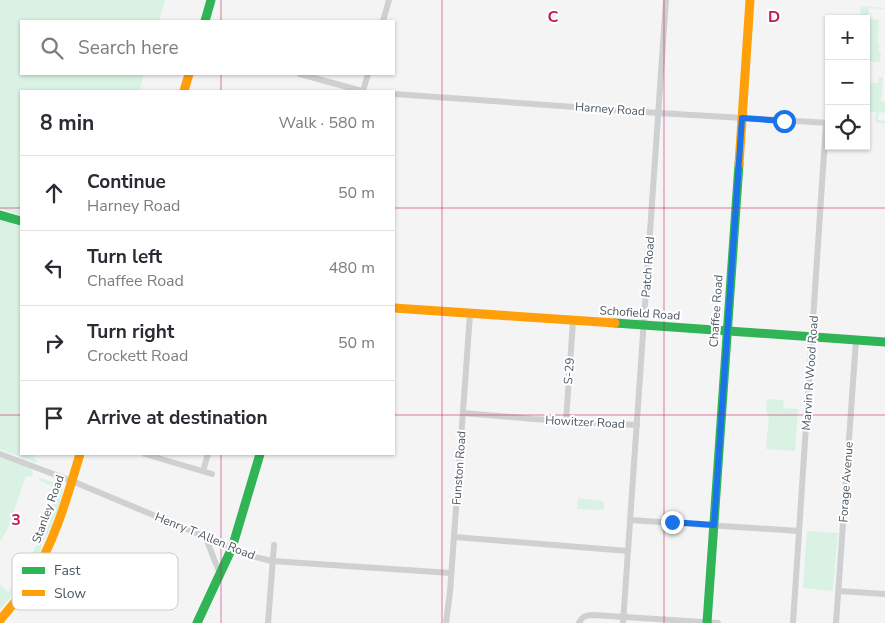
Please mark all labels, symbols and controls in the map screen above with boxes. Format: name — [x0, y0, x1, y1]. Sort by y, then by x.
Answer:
text: C — [548, 6, 559, 28]
text: D — [768, 6, 780, 28]
map controls — [825, 15, 870, 150]
button: + — [825, 15, 870, 60]
search box — [20, 20, 395, 75]
icon: search — [38, 34, 66, 62]
text: Search here — [78, 35, 179, 61]
button: − — [825, 60, 870, 105]
street label: Harney Road — [574, 99, 646, 119]
button: locate — [825, 105, 870, 150]
text: 8 min — [40, 109, 94, 137]
route start — [773, 110, 796, 133]
text: Walk · 580 m — [279, 112, 375, 134]
text: Continue — [87, 169, 166, 195]
icon: ahead — [40, 179, 68, 207]
text: 50 m — [338, 182, 375, 204]
text: Harney Road — [87, 195, 180, 217]
street label: Patch Road — [638, 236, 658, 298]
text: Turn left — [87, 244, 162, 270]
icon: left — [40, 254, 68, 282]
text: 480 m — [328, 257, 375, 279]
text: Chaffee Road — [87, 270, 184, 292]
street label: Chaffee Road — [705, 274, 727, 348]
street label: Schofield Road — [599, 302, 681, 324]
street label: Marvin R Wood Road — [798, 315, 822, 431]
text: Turn right — [87, 319, 174, 345]
icon: right — [40, 329, 68, 357]
text: 50 m — [338, 332, 375, 354]
text: Crockett Road — [87, 345, 188, 367]
street label: S-29 — [560, 357, 578, 385]
icon: arrive — [40, 404, 68, 432]
text: Arrive at destination — [87, 405, 268, 431]
street label: Howitzer Road — [545, 412, 625, 432]
street label: Funston Road — [448, 430, 470, 506]
street label: Forage Avenue — [835, 441, 857, 523]
street label: Stanley Road — [28, 473, 68, 545]
text: 3 — [11, 509, 21, 531]
street label: Henry T Allen Road — [153, 509, 257, 563]
route end — [661, 511, 684, 534]
legend — [12, 553, 178, 610]
text: Fast — [54, 561, 80, 580]
text: Slow — [54, 584, 86, 603]

